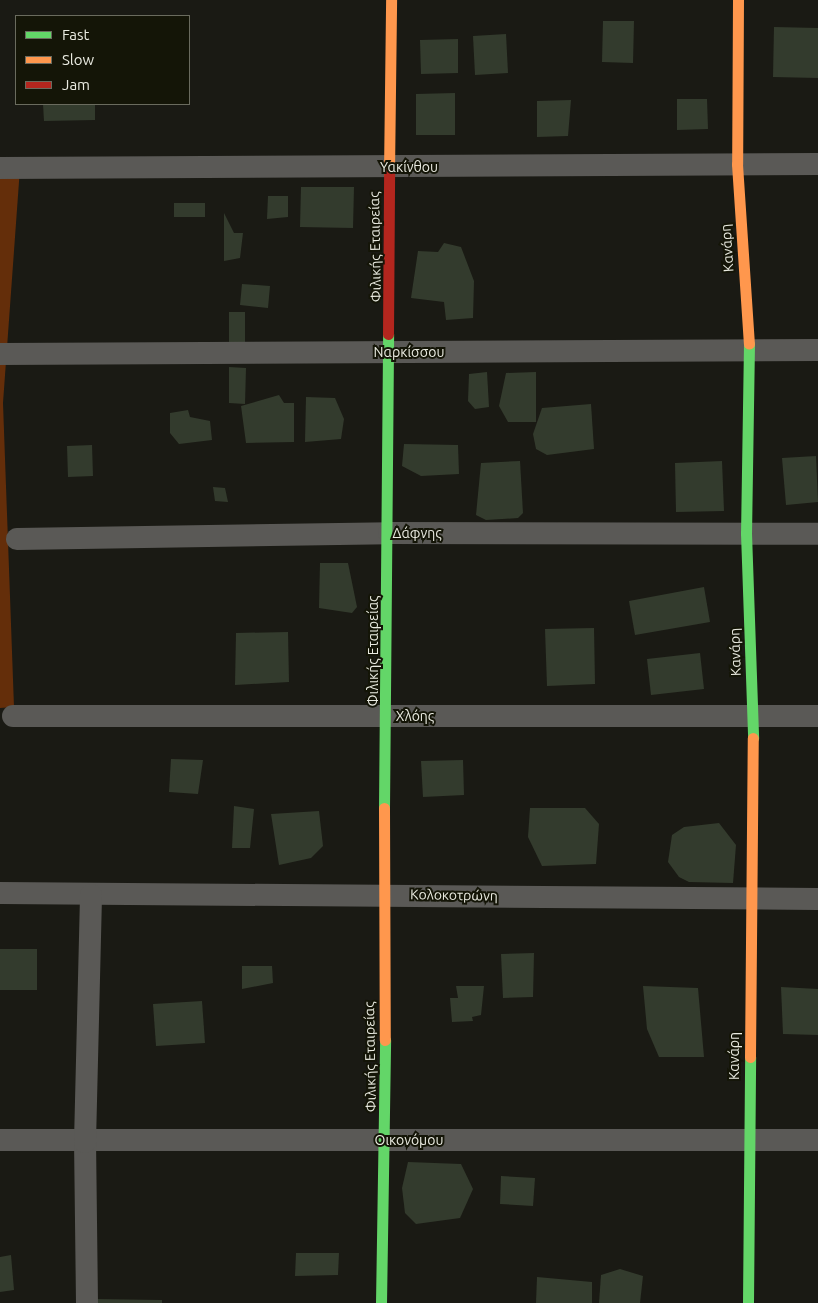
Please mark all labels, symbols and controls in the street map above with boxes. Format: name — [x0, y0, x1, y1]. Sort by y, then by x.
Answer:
legend — [15, 15, 190, 105]
text: Fast — [62, 26, 89, 43]
text: Slow — [62, 51, 94, 68]
text: Jam — [62, 76, 90, 93]
street label: Υακίνθου — [380, 159, 438, 175]
street label: Φιλικής Εταιρείας — [366, 191, 384, 303]
street label: Κανάρη — [717, 223, 737, 273]
street label: Ναρκίσσου — [374, 344, 444, 360]
street label: Δάφνης — [392, 525, 442, 541]
street label: Φιλικής Εταιρείας — [365, 596, 381, 706]
street label: Κανάρη — [726, 628, 744, 676]
street label: Χλόης — [396, 708, 434, 724]
street label: Κολοκοτρώνη — [410, 886, 498, 904]
street label: Φιλικής Εταιρείας — [361, 1001, 379, 1113]
street label: Κανάρη — [726, 1032, 742, 1080]
street label: Οικονόμου — [375, 1132, 443, 1148]

